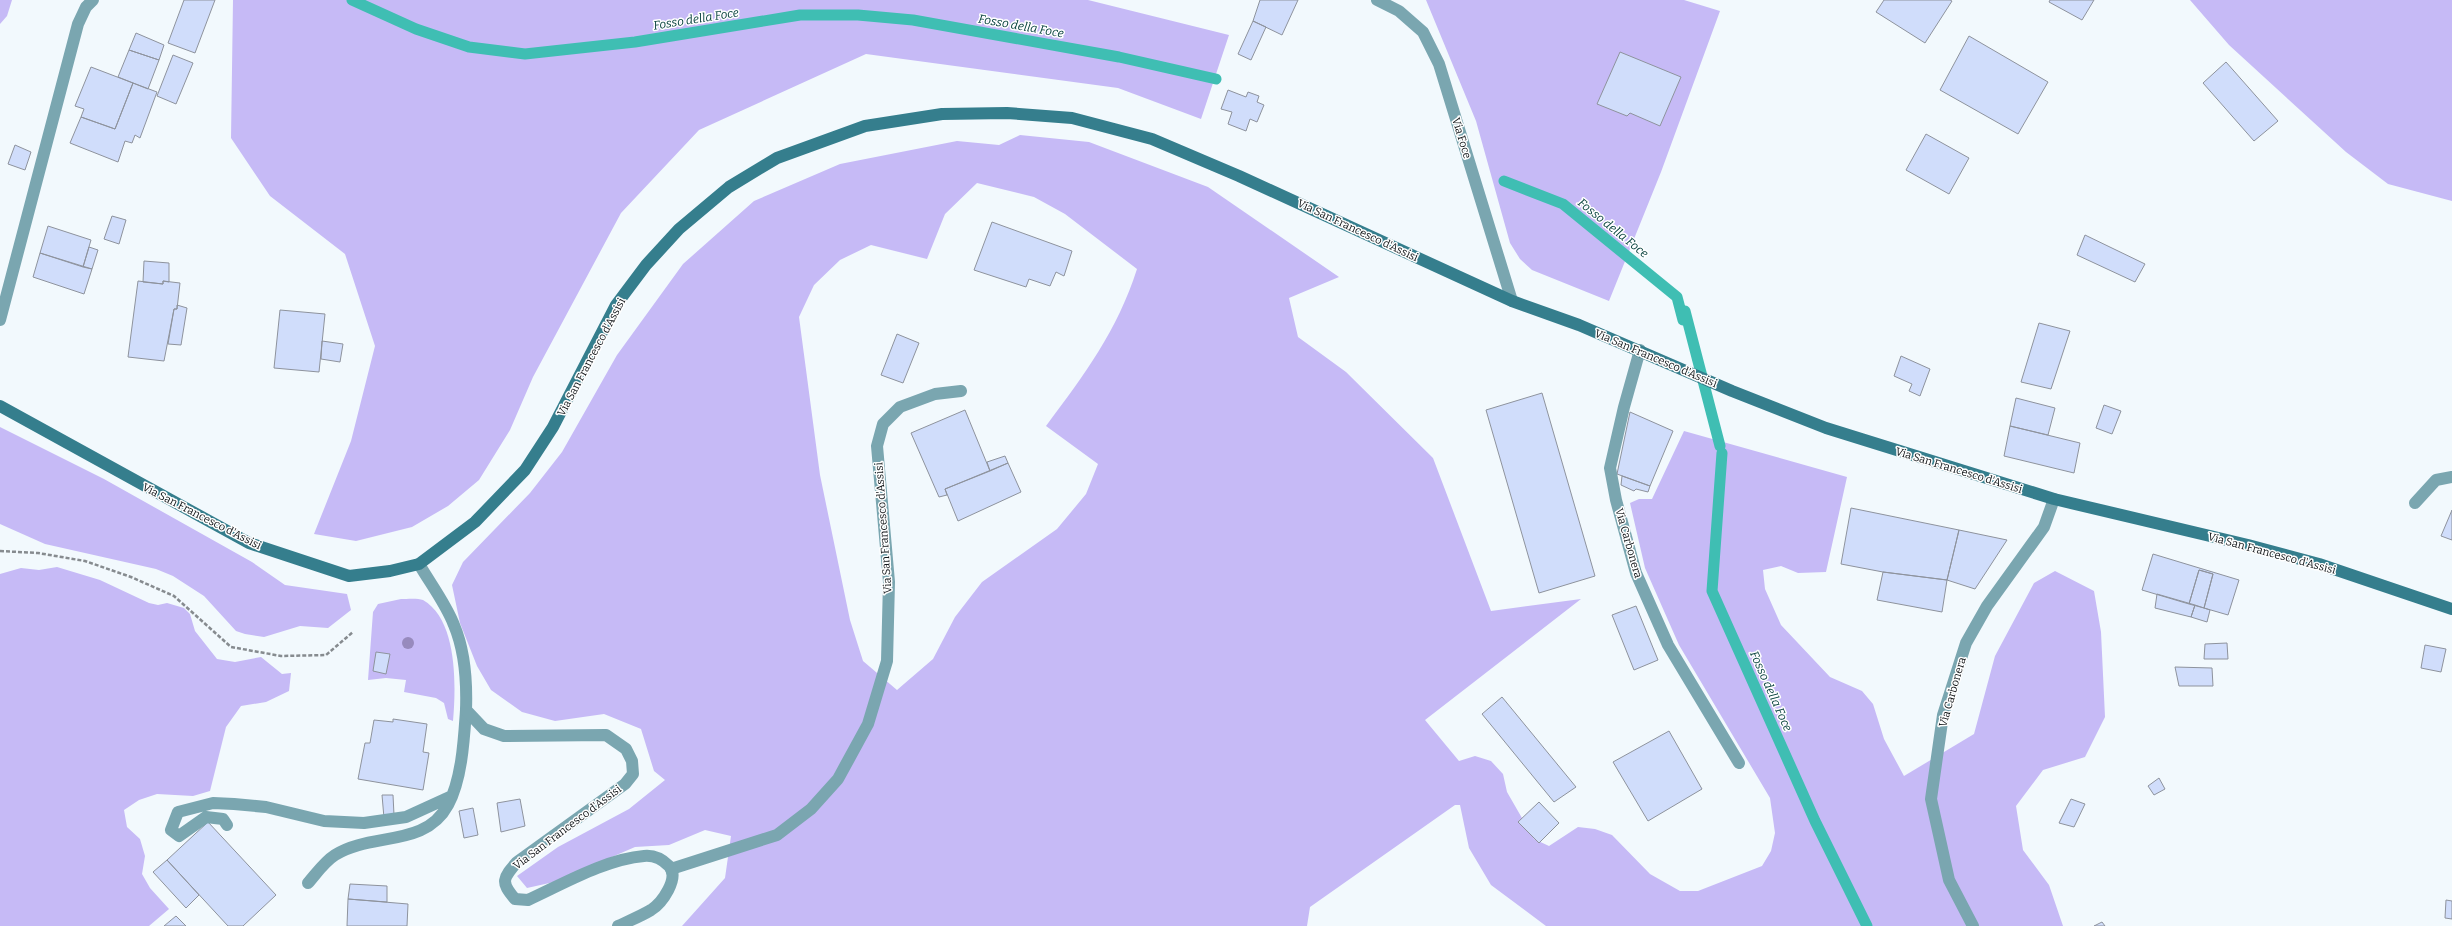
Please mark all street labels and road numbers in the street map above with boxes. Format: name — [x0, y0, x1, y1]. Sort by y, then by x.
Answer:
street label: Via Foce — [1449, 116, 1474, 160]
street label: Via San Francesco d'Assisi — [1295, 197, 1421, 265]
street label: Via San Francesco d'Assisi — [555, 295, 628, 419]
street label: Via San Francesco d'Assisi — [1593, 327, 1720, 390]
street label: Via San Francesco d'Assisi — [1894, 445, 2025, 496]
street label: Via San Francesco d'Assisi — [872, 461, 895, 594]
street label: Via San Francesco d'Assisi — [140, 481, 264, 553]
street label: Via Carbonera — [1612, 507, 1645, 580]
street label: Via San Francesco d'Assisi — [2206, 530, 2338, 577]
street label: Via Carbonera — [1936, 656, 1969, 729]
street label: Via San Francesco d'Assisi — [511, 782, 624, 872]

